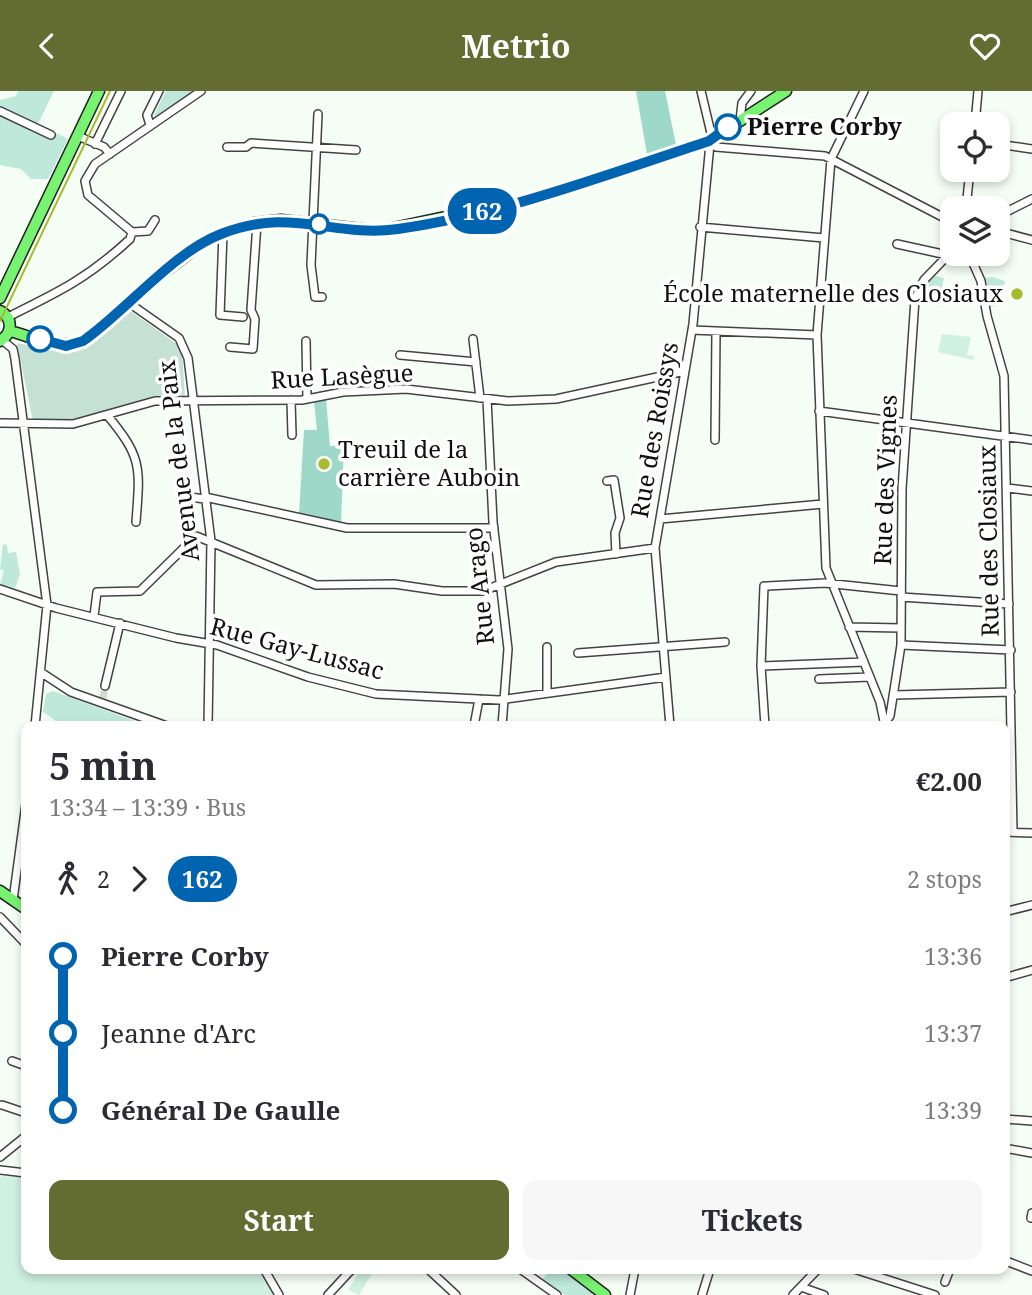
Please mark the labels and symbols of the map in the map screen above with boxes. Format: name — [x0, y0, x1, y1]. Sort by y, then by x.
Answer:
place label: Pierre Corby — [747, 109, 902, 142]
marker: Pierre Corby — [715, 114, 741, 140]
line badge: 162 — [442, 188, 522, 234]
unlabelled marker — [309, 214, 329, 234]
place label: École maternelle des Closiaux — [663, 276, 1003, 309]
marker: École maternelle des Closiaux — [1009, 286, 1025, 302]
unlabelled marker — [27, 326, 53, 352]
street label: Rue des Roissys — [622, 339, 685, 520]
street label: Rue Lasègue — [270, 355, 414, 396]
street label: Avenue de la Paix — [149, 359, 206, 564]
street label: Rue des Vignes — [865, 394, 904, 566]
place label: Treuil de la carrière Auboin — [338, 432, 520, 493]
street label: Rue des Closiaux — [969, 445, 1006, 637]
marker: Treuil de la carrière Auboin — [316, 456, 332, 472]
street label: Rue Arago — [456, 526, 501, 647]
street label: Rue Gay-Lussac — [207, 609, 388, 687]

